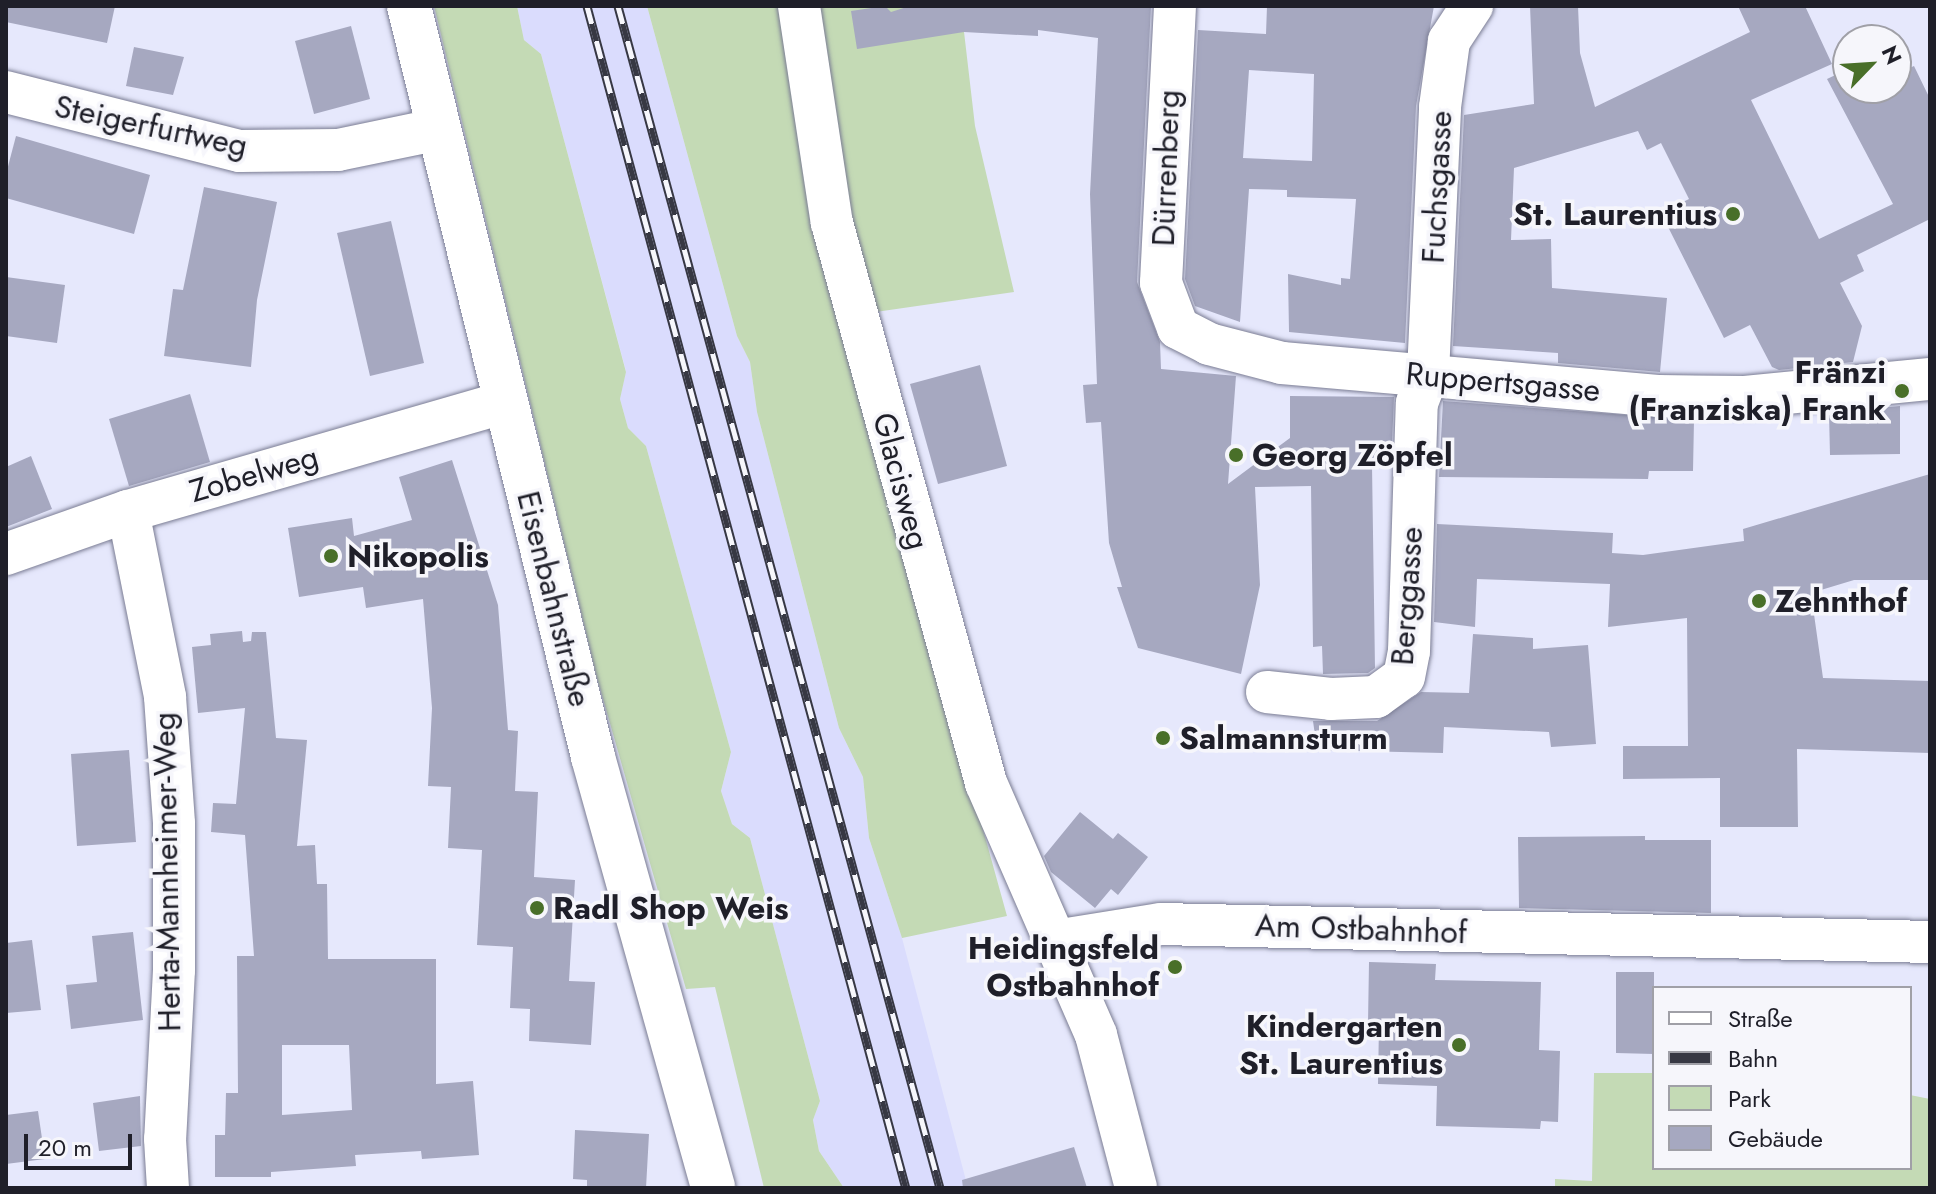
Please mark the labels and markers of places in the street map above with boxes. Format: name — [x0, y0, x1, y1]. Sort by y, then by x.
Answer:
place label: St. Laurentius — [1513, 195, 1717, 233]
marker: St. Laurentius — [1724, 205, 1742, 223]
place label: Fränzi (Franziska) Frank — [1629, 354, 1886, 429]
marker: Fränzi (Franziska) Frank — [1893, 382, 1911, 400]
place label: Georg Zöpfel — [1252, 436, 1453, 474]
marker: Georg Zöpfel — [1227, 446, 1245, 464]
place label: Nikopolis — [347, 537, 489, 575]
marker: Nikopolis — [322, 547, 340, 565]
place label: Zehnthof — [1775, 582, 1907, 620]
marker: Zehnthof — [1750, 592, 1768, 610]
place label: Salmannsturm — [1179, 719, 1388, 757]
marker: Salmannsturm — [1154, 729, 1172, 747]
place label: Radl Shop Weis — [553, 889, 789, 927]
marker: Radl Shop Weis — [528, 899, 546, 917]
place label: Heidingsfeld Ostbahnhof — [968, 930, 1159, 1005]
marker: Heidingsfeld Ostbahnhof — [1166, 958, 1184, 976]
place label: Kindergarten St. Laurentius — [1239, 1008, 1443, 1083]
marker: Kindergarten St. Laurentius — [1450, 1036, 1468, 1054]

